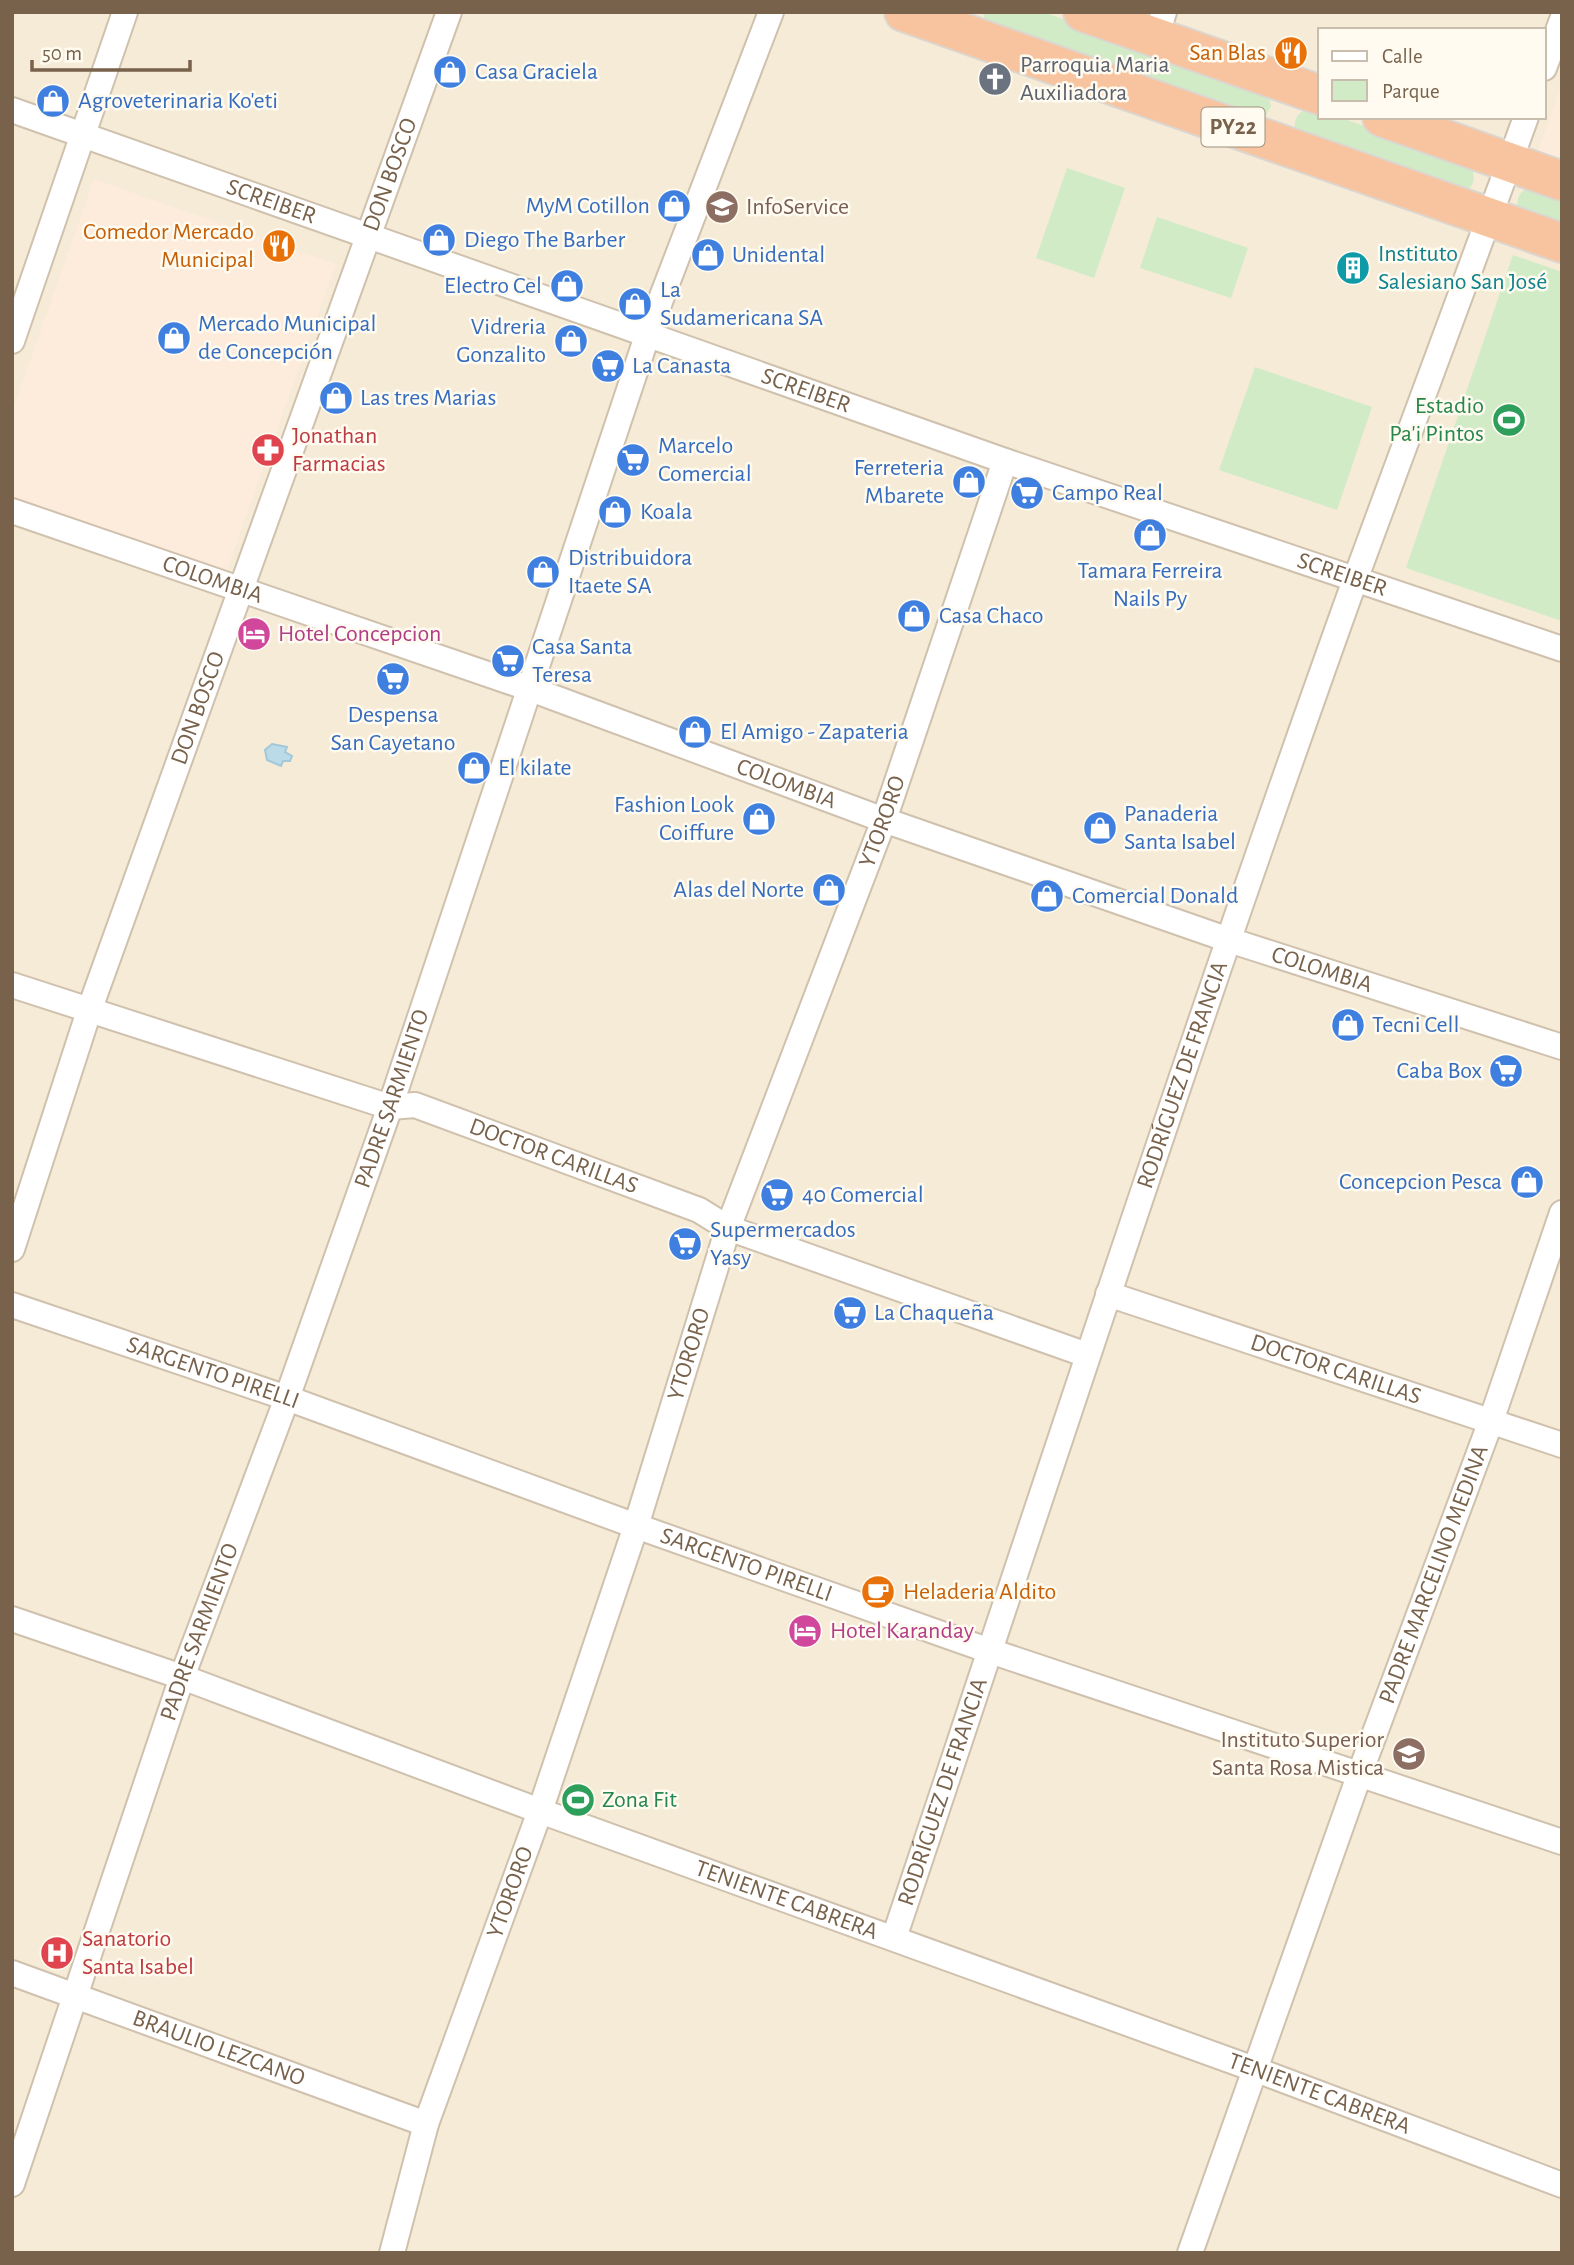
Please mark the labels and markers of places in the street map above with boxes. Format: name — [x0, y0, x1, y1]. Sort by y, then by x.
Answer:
restaurant icon: San Blas — [1272, 34, 1310, 72]
place label: San Blas — [1189, 41, 1266, 65]
shop icon: Casa Graciela — [431, 53, 469, 91]
place label: Parroquia Maria Auxiliadora — [1020, 53, 1170, 105]
place label: Casa Graciela — [475, 60, 598, 84]
church icon: Parroquia Maria Auxiliadora — [976, 60, 1014, 98]
shop icon: Agroveterinaria Ko'eti — [34, 82, 72, 120]
place label: Agroveterinaria Ko'eti — [78, 89, 278, 113]
shop icon: MyM Cotillon — [655, 187, 693, 225]
school or university icon: InfoService — [703, 188, 741, 226]
place label: MyM Cotillon — [526, 194, 650, 218]
place label: InfoService — [746, 195, 849, 219]
place label: Comedor Mercado Municipal — [83, 220, 254, 272]
shop icon: Diego The Barber — [420, 221, 458, 259]
restaurant icon: Comedor Mercado Municipal — [260, 227, 298, 265]
place label: Diego The Barber — [464, 228, 626, 252]
shop icon: Unidental — [689, 236, 727, 274]
place label: Instituto Salesiano San José — [1378, 242, 1547, 294]
place label: Unidental — [732, 243, 825, 267]
building icon: Instituto Salesiano San José — [1334, 249, 1372, 287]
shop icon: Electro Cel — [548, 267, 586, 305]
place label: Electro Cel — [444, 274, 542, 298]
place label: La Sudamericana SA — [660, 278, 823, 330]
shop icon: La Sudamericana SA — [616, 285, 654, 323]
place label: Mercado Municipal de Concepción — [198, 312, 376, 364]
place label: Vidreria Gonzalito — [456, 315, 546, 367]
shop icon: Mercado Municipal de Concepción — [155, 319, 193, 357]
shop icon: Vidreria Gonzalito — [552, 322, 590, 360]
supermarket icon: La Canasta — [589, 347, 627, 385]
place label: La Canasta — [632, 354, 731, 378]
shop icon: Las tres Marias — [317, 379, 355, 417]
place label: Las tres Marias — [360, 386, 496, 410]
place label: Estadio Pa'i Pintos — [1389, 394, 1484, 446]
sports icon: Estadio Pa'i Pintos — [1490, 401, 1528, 439]
place label: Jonathan Farmacias — [292, 424, 386, 476]
pharmacy icon: Jonathan Farmacias — [249, 431, 287, 469]
place label: Marcelo Comercial — [658, 434, 752, 486]
supermarket icon: Marcelo Comercial — [614, 441, 652, 479]
place label: Ferreteria Mbarete — [854, 456, 944, 508]
shop icon: Ferreteria Mbarete — [950, 463, 988, 501]
supermarket icon: Campo Real — [1008, 474, 1046, 512]
place label: Campo Real — [1052, 481, 1163, 505]
shop icon: Koala — [596, 493, 634, 531]
place label: Koala — [640, 500, 692, 524]
shop icon: Tamara Ferreira Nails Py — [1131, 516, 1169, 554]
place label: Distribuidora Itaete SA — [568, 546, 692, 598]
shop icon: Distribuidora Itaete SA — [524, 553, 562, 591]
place label: Tamara Ferreira Nails Py — [1077, 559, 1223, 611]
shop icon: Casa Chaco — [895, 597, 933, 635]
place label: Casa Chaco — [939, 604, 1044, 628]
hotel icon: Hotel Concepcion — [235, 615, 273, 653]
place label: Hotel Concepcion — [278, 622, 441, 646]
place label: Casa Santa Teresa — [532, 635, 632, 687]
supermarket icon: Casa Santa Teresa — [489, 642, 527, 680]
supermarket icon: Despensa San Cayetano — [374, 660, 412, 698]
place label: Despensa San Cayetano — [331, 703, 455, 755]
shop icon: El Amigo - Zapateria — [676, 713, 714, 751]
place label: El Amigo - Zapateria — [720, 720, 909, 744]
shop icon: El kilate — [455, 749, 493, 787]
place label: El kilate — [498, 756, 572, 780]
place label: Fashion Look Coiffure — [614, 793, 734, 845]
shop icon: Fashion Look Coiffure — [740, 800, 778, 838]
place label: Panaderia Santa Isabel — [1124, 802, 1236, 854]
shop icon: Panaderia Santa Isabel — [1081, 809, 1119, 847]
shop icon: Alas del Norte — [810, 871, 848, 909]
shop icon: Comercial Donald — [1028, 877, 1066, 915]
place label: Alas del Norte — [673, 878, 804, 902]
place label: Comercial Donald — [1072, 884, 1238, 908]
shop icon: Tecni Cell — [1329, 1006, 1367, 1044]
place label: Tecni Cell — [1372, 1013, 1459, 1037]
supermarket icon: Caba Box — [1487, 1052, 1525, 1090]
place label: Caba Box — [1397, 1059, 1483, 1083]
shop icon: Concepcion Pesca — [1508, 1163, 1546, 1201]
place label: Concepcion Pesca — [1339, 1170, 1502, 1194]
supermarket icon: 40 Comercial — [758, 1176, 796, 1214]
place label: 40 Comercial — [802, 1183, 924, 1207]
place label: Supermercados Yasy — [710, 1218, 856, 1270]
supermarket icon: Supermercados Yasy — [666, 1225, 704, 1263]
supermarket icon: La Chaqueña — [831, 1294, 869, 1332]
place label: La Chaqueña — [874, 1301, 994, 1325]
cafe icon: Heladeria Aldito — [859, 1573, 897, 1611]
place label: Heladeria Aldito — [903, 1580, 1056, 1604]
hotel icon: Hotel Karanday — [786, 1612, 824, 1650]
place label: Hotel Karanday — [830, 1619, 974, 1643]
place label: Instituto Superior Santa Rosa Mistica — [1212, 1728, 1384, 1780]
school or university icon: Instituto Superior Santa Rosa Mistica — [1390, 1735, 1428, 1773]
sports icon: Zona Fit — [559, 1781, 597, 1819]
place label: Zona Fit — [602, 1788, 677, 1812]
place label: Sanatorio Santa Isabel — [82, 1927, 194, 1979]
hospital icon: Sanatorio Santa Isabel — [38, 1934, 76, 1972]

